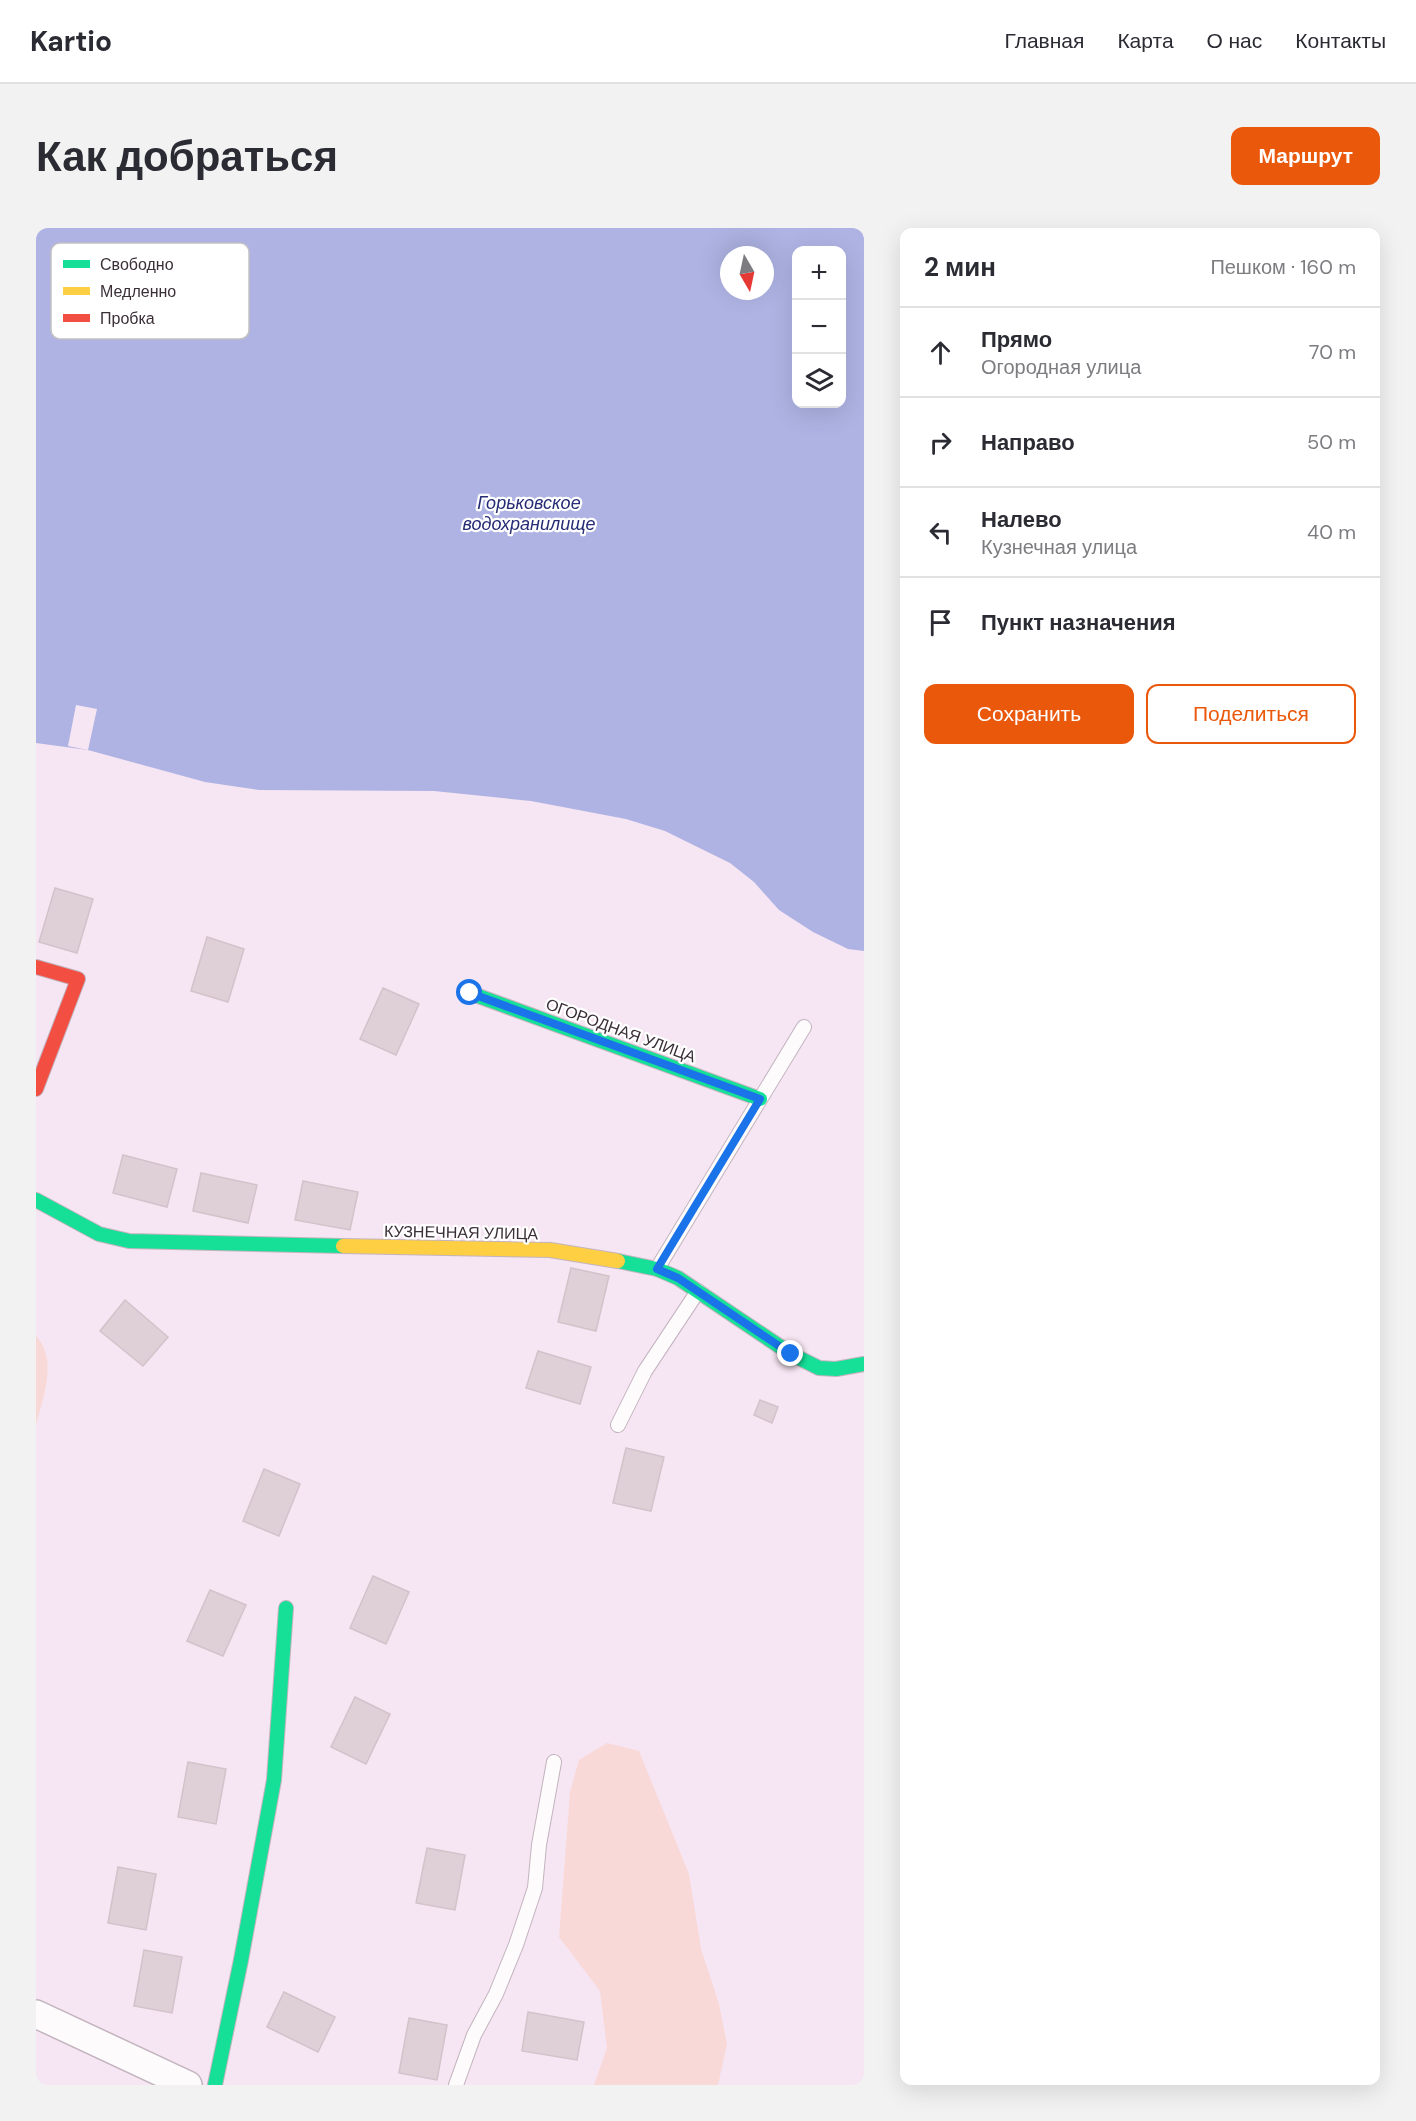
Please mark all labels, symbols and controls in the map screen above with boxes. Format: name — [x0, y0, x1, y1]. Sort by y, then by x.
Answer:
text: Kartio — [30, 23, 112, 60]
text: Главная — [1004, 27, 1084, 55]
text: Карта — [1117, 27, 1174, 55]
text: О нас — [1207, 27, 1262, 55]
text: Контакты — [1295, 27, 1386, 55]
button: Маршрут — [1231, 127, 1380, 185]
text: Как добраться — [36, 129, 338, 184]
legend — [51, 243, 249, 339]
north arrow — [720, 246, 774, 300]
map controls — [792, 246, 846, 408]
button: + — [792, 246, 846, 300]
text: 2 мин — [924, 250, 996, 284]
text: Свободно — [100, 254, 174, 275]
text: Пешком · 160 m — [1210, 254, 1356, 280]
text: Медленно — [100, 281, 176, 302]
button: − — [792, 300, 846, 354]
text: Пробка — [100, 308, 155, 329]
text: Прямо — [981, 325, 1052, 354]
icon: ahead — [924, 336, 957, 369]
text: 70 m — [1309, 339, 1356, 365]
button: layers — [792, 354, 846, 408]
text: Огородная улица — [981, 354, 1141, 380]
icon: right — [924, 426, 957, 459]
text: Направо — [981, 428, 1075, 457]
text: 50 m — [1307, 429, 1356, 455]
water label: Горьковское водохранилище — [462, 491, 596, 536]
text: Налево — [981, 505, 1062, 534]
icon: left — [924, 516, 957, 549]
text: 40 m — [1307, 519, 1356, 545]
text: Кузнечная улица — [981, 534, 1137, 560]
icon: arrive — [924, 606, 957, 639]
text: Пункт назначения — [981, 608, 1176, 637]
button: Сохранить — [924, 684, 1134, 744]
button: Поделиться — [1146, 684, 1356, 744]
route start — [456, 979, 482, 1005]
street label: ОГОРОДНАЯ УЛИЦА — [543, 994, 699, 1067]
street label: КУЗНЕЧНАЯ УЛИЦА — [384, 1221, 539, 1244]
route end — [777, 1340, 803, 1366]

